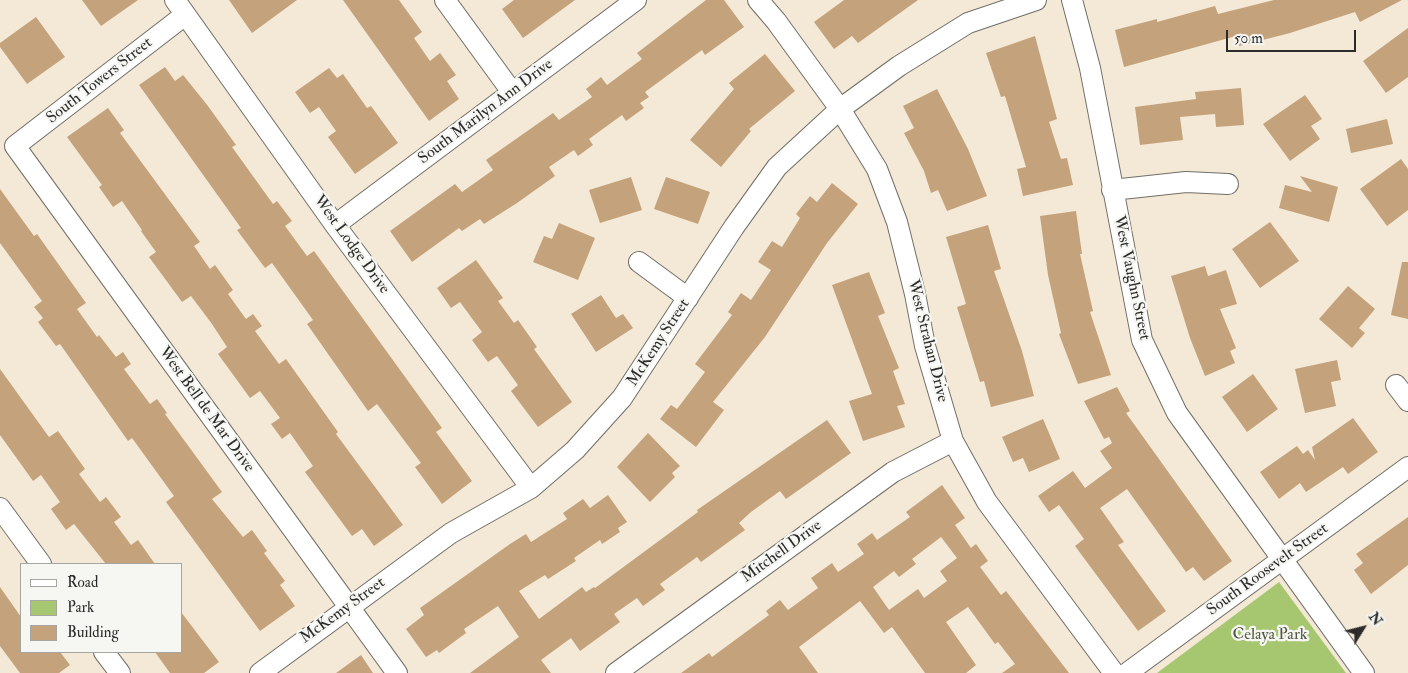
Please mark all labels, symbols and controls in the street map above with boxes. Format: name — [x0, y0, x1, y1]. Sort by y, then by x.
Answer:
scale bar — [1228, 20, 1358, 52]
text: 50 m — [1234, 29, 1263, 48]
street label: South Towers Street — [43, 34, 157, 128]
street label: South Marilyn Ann Drive — [415, 55, 557, 169]
street label: West Lodge Drive — [309, 192, 393, 298]
street label: West Vaughn Street — [1108, 214, 1154, 342]
street label: West Strahan Drive — [903, 278, 951, 404]
street label: McKemy Street — [624, 296, 694, 390]
street label: West Bell de Mar Drive — [154, 344, 258, 476]
street label: Mitchell Drive — [738, 516, 826, 588]
street label: South Roosevelt Street — [1204, 520, 1332, 620]
legend — [20, 563, 182, 653]
text: Road — [67, 573, 98, 592]
street label: McKemy Street — [297, 574, 389, 648]
text: Park — [67, 598, 94, 617]
north arrow — [1338, 603, 1388, 653]
text: N — [1365, 609, 1386, 629]
text: Building — [67, 623, 119, 642]
park label: Celaya Park — [1233, 626, 1307, 646]

